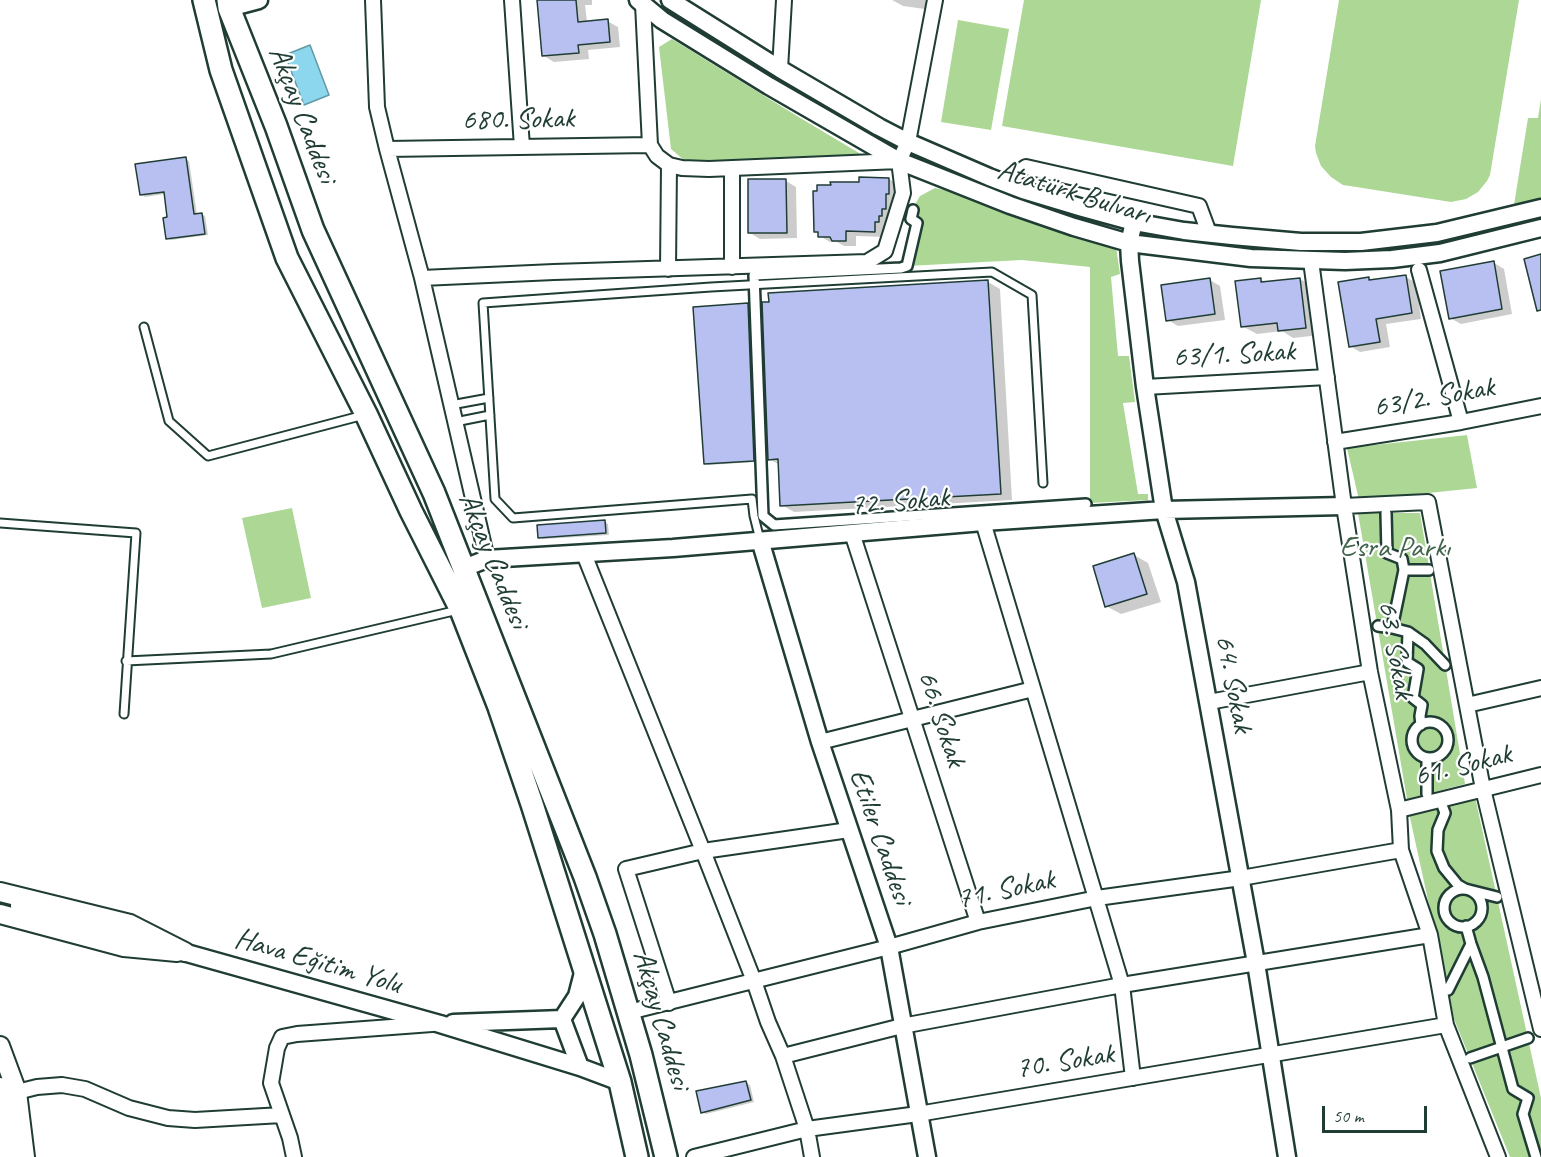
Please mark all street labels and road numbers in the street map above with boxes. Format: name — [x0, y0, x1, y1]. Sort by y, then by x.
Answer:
street label: Akçay Caddesi — [260, 42, 344, 188]
street label: 680. Sokak — [461, 101, 575, 139]
street label: Atatürk Bulvarı — [993, 153, 1155, 233]
street label: 63/1. Sokak — [1172, 334, 1296, 376]
street label: 63/2. Sokak — [1371, 370, 1497, 426]
street label: 72. Sokak — [849, 480, 951, 524]
street label: Akçay Caddesi — [450, 488, 536, 634]
street label: 63. Sokak — [1369, 598, 1421, 702]
street label: 64. Sokak — [1206, 632, 1260, 736]
street label: 66. Sokak — [909, 666, 973, 772]
street label: 61. Sokak — [1411, 737, 1515, 795]
street label: Etiler Caddesi — [840, 765, 920, 909]
street label: 71. Sokak — [954, 862, 1058, 918]
street label: Hava Eğitim Yolu — [230, 921, 406, 1003]
street label: Akçay Caddesi — [624, 946, 698, 1094]
street label: 70. Sokak — [1013, 1036, 1117, 1088]

